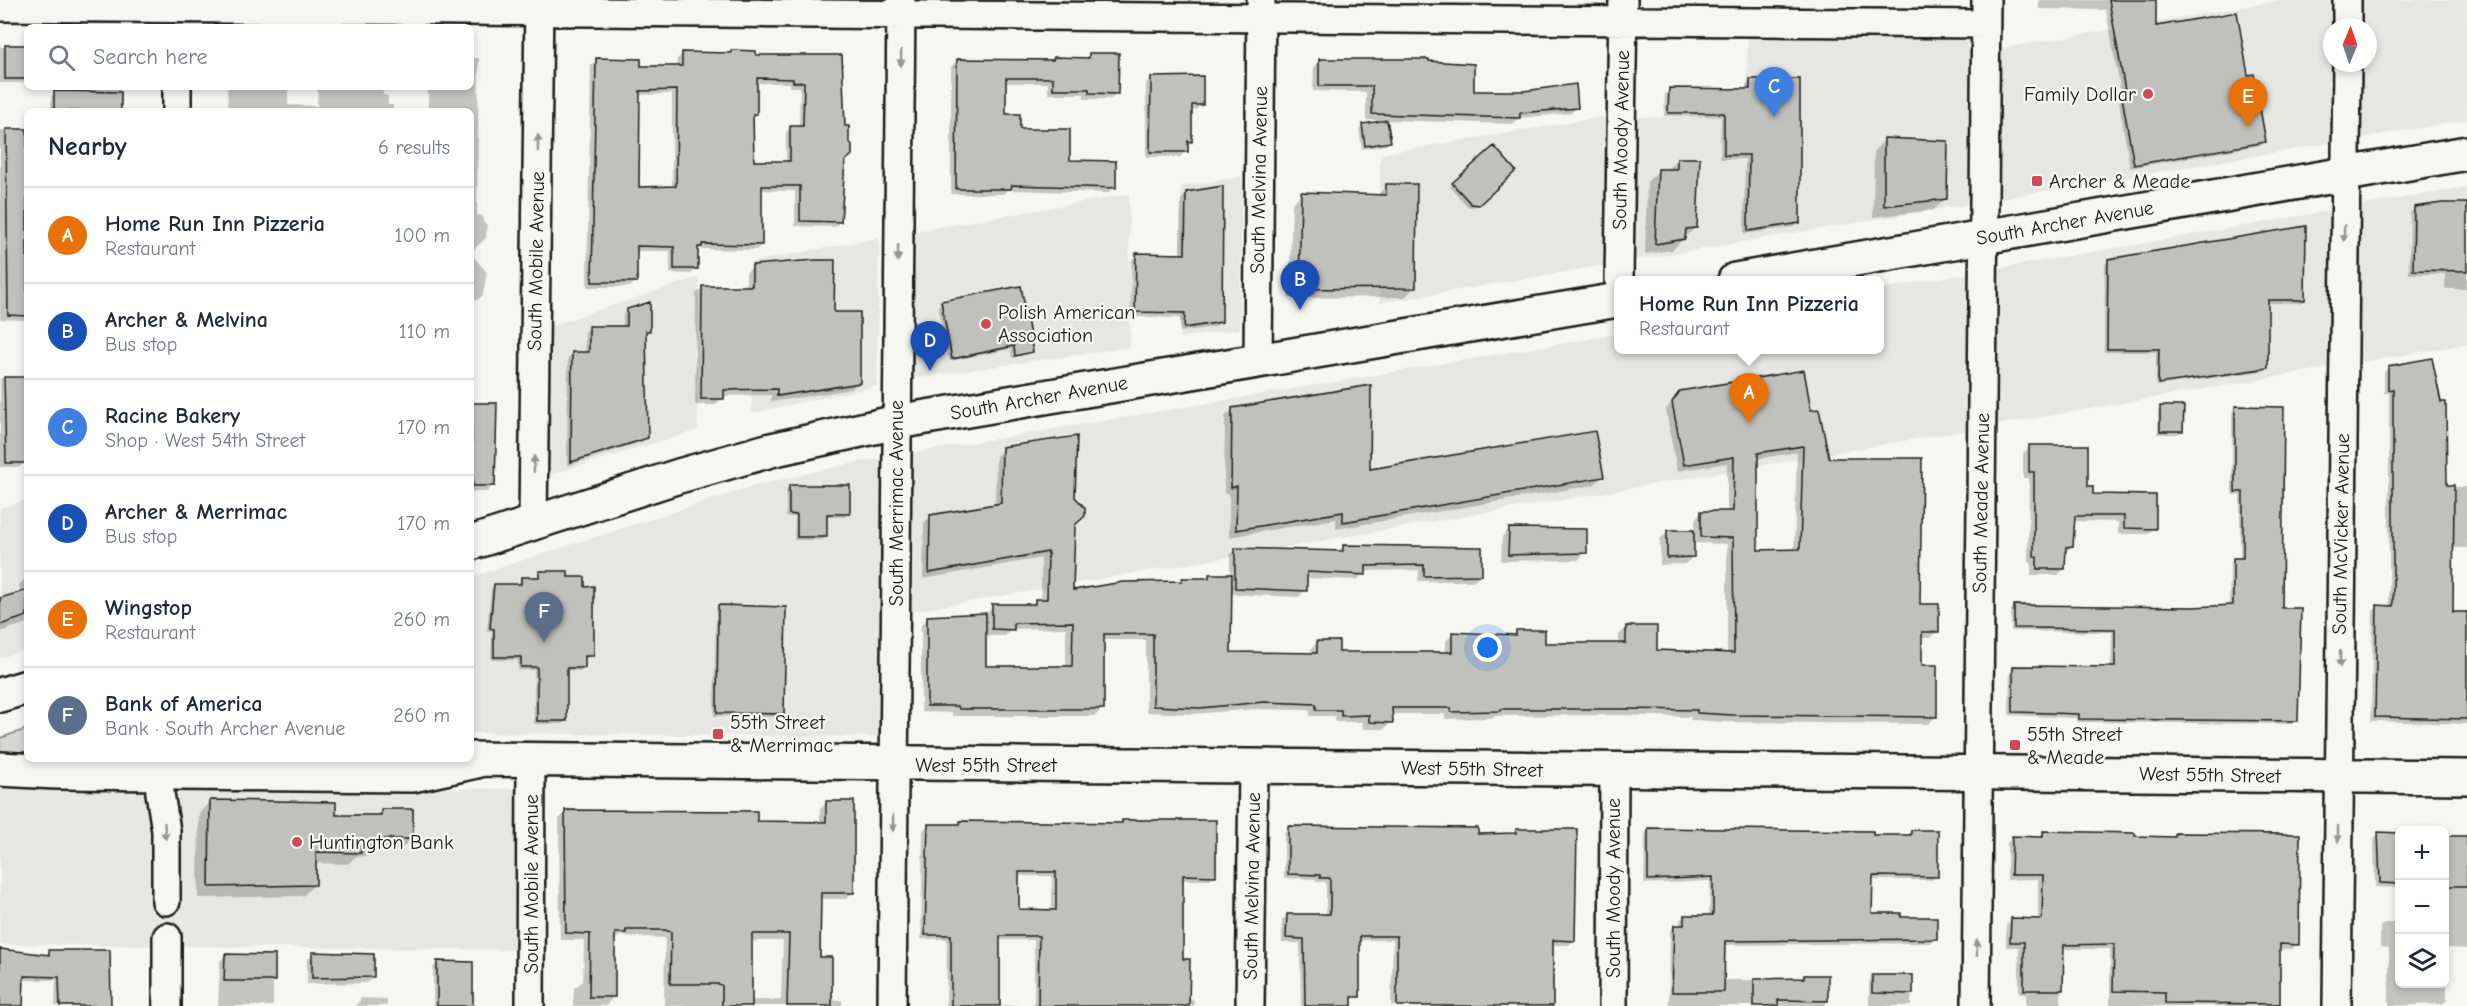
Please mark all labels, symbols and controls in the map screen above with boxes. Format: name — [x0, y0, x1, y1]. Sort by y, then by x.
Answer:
north arrow — [2323, 18, 2377, 72]
search box — [24, 24, 474, 90]
icon: search — [45, 41, 78, 74]
text: Search here — [93, 44, 208, 70]
one-way arrow — [896, 49, 906, 68]
street label: South Moody Avenue — [1608, 50, 1634, 230]
pin: C — [1754, 68, 1794, 117]
pin: E — [2228, 78, 2268, 127]
place label: Family Dollar — [2024, 83, 2136, 106]
street label: South Melvina Avenue — [1246, 86, 1272, 274]
marker: Family Dollar — [2141, 87, 2155, 101]
text: Nearby — [48, 132, 127, 162]
one-way arrow — [533, 133, 543, 152]
text: 6 results — [378, 136, 450, 159]
place label: Archer & Meade — [2049, 170, 2190, 193]
street label: South Mobile Avenue — [523, 171, 549, 351]
marker: Archer & Meade — [2030, 174, 2044, 188]
street label: South Archer Avenue — [1974, 196, 2156, 250]
text: Home Run Inn Pizzeria — [105, 211, 325, 237]
one-way arrow — [2340, 223, 2349, 242]
text: A — [62, 224, 73, 247]
text: 100 m — [395, 224, 450, 247]
text: Restaurant — [105, 237, 195, 260]
one-way arrow — [894, 244, 903, 263]
pin: B — [1280, 260, 1320, 310]
popup — [1614, 276, 1884, 354]
text: Home Run Inn Pizzeria — [1639, 291, 1859, 317]
place label: Polish American Association — [998, 301, 1135, 347]
text: Archer & Melvina — [105, 307, 268, 333]
marker: Polish American Association — [979, 317, 993, 331]
text: Restaurant — [1639, 317, 1729, 340]
text: B — [61, 320, 74, 343]
text: 110 m — [399, 320, 450, 343]
pin: D — [910, 322, 950, 371]
text: Bus stop — [105, 333, 177, 356]
street label: South Archer Avenue — [948, 371, 1130, 425]
pin: A — [1730, 374, 1768, 423]
street label: South Merrimac Avenue — [885, 400, 908, 606]
text: Racine Bakery — [105, 403, 240, 429]
street label: South Meade Avenue — [1968, 413, 1994, 593]
text: C — [61, 416, 74, 439]
text: 170 m — [397, 416, 450, 439]
text: Shop · West 54th Street — [105, 429, 305, 452]
street label: South McVicker Avenue — [2328, 433, 2354, 635]
one-way arrow — [529, 454, 539, 473]
text: Archer & Merrimac — [105, 499, 287, 525]
text: D — [61, 512, 74, 535]
text: 170 m — [397, 512, 450, 535]
text: Bus stop — [105, 525, 177, 548]
pin: F — [524, 592, 564, 642]
text: Wingstop — [105, 595, 192, 621]
text: E — [62, 608, 73, 631]
text: 260 m — [393, 608, 450, 631]
text: Restaurant — [105, 621, 195, 644]
your location — [1473, 633, 1502, 662]
one-way arrow — [2335, 649, 2345, 668]
text: Bank of America — [105, 691, 262, 717]
text: F — [62, 704, 73, 727]
text: 260 m — [393, 704, 450, 727]
place label: 55th Street & Merrimac — [730, 711, 834, 757]
text: Bank · South Archer Avenue — [105, 717, 345, 740]
place label: 55th Street & Meade — [2027, 723, 2123, 769]
marker: 55th Street & Merrimac — [711, 727, 725, 741]
marker: 55th Street & Meade — [2008, 738, 2022, 752]
street label: West 55th Street — [915, 754, 1058, 777]
street label: West 55th Street — [1401, 756, 1544, 782]
street label: West 55th Street — [2139, 762, 2282, 788]
street label: South Melvina Avenue — [1239, 792, 1265, 980]
street label: South Mobile Avenue — [520, 794, 543, 974]
street label: South Moody Avenue — [1602, 798, 1625, 978]
one-way arrow — [888, 813, 898, 832]
one-way arrow — [161, 822, 170, 841]
one-way arrow — [2333, 825, 2343, 844]
map controls — [2395, 826, 2449, 988]
button: + — [2395, 826, 2449, 880]
place label: Huntington Bank — [309, 831, 454, 854]
marker: Huntington Bank — [290, 835, 304, 849]
button: − — [2395, 880, 2449, 934]
button: layers — [2395, 934, 2449, 988]
one-way arrow — [1972, 938, 1982, 957]

